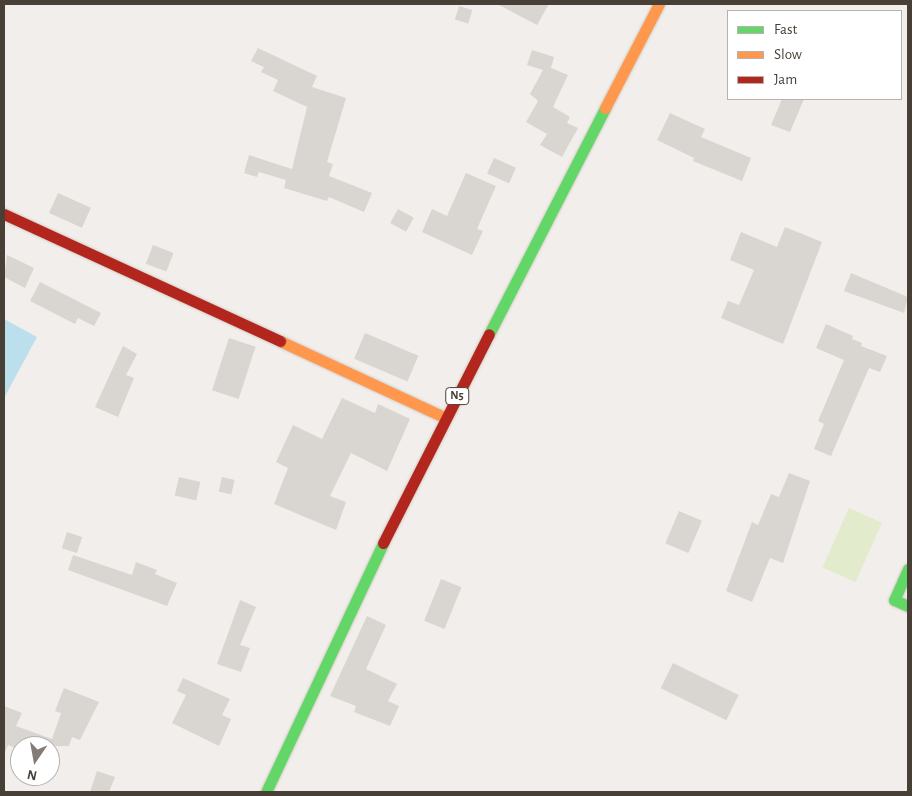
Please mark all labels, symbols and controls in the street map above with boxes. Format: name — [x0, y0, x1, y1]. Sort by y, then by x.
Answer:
legend — [727, 10, 902, 100]
text: Fast — [774, 22, 797, 37]
text: Slow — [774, 47, 802, 62]
text: Jam — [774, 72, 797, 87]
road number: N5 — [444, 386, 470, 406]
north arrow — [10, 736, 60, 786]
text: N — [26, 767, 38, 783]

